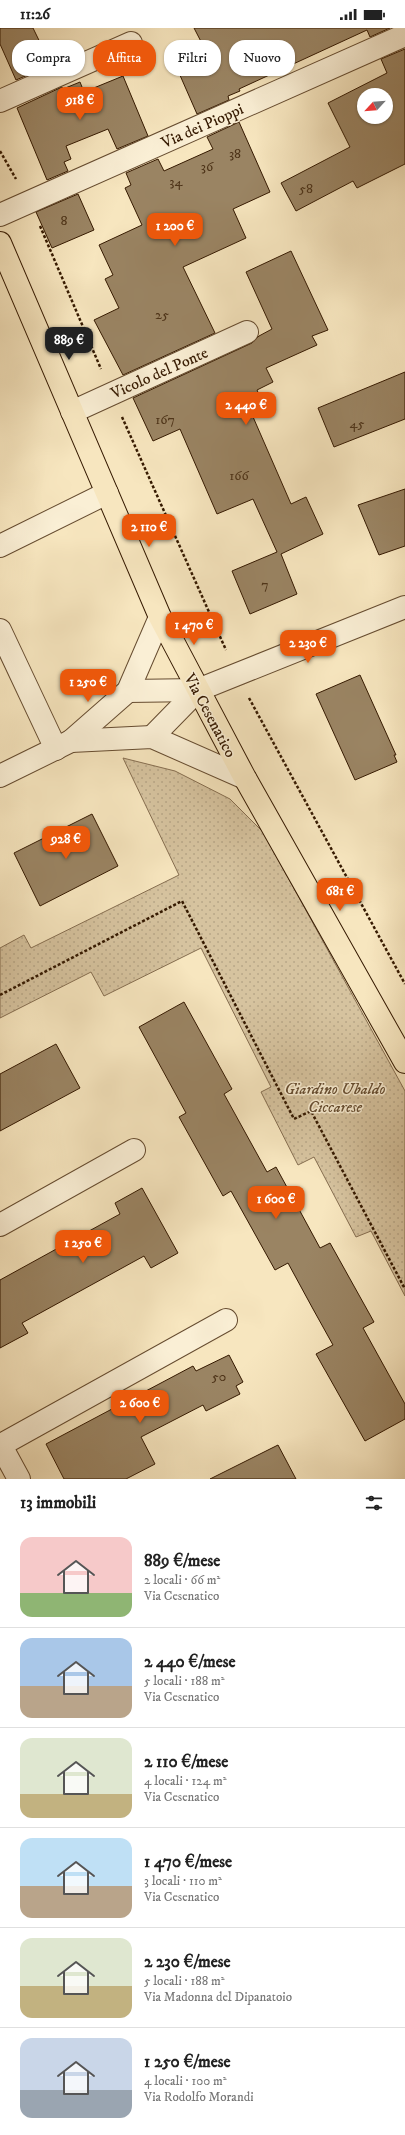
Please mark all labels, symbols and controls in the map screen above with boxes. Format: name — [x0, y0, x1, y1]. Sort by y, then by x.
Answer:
text: 11:26 — [20, 5, 50, 24]
chip: Compra — [12, 40, 85, 76]
chip: Affitta — [93, 40, 156, 76]
chip: Filtri — [164, 40, 221, 76]
chip: Nuovo — [229, 40, 295, 76]
pin: 918 € — [52, 87, 108, 121]
north arrow — [357, 88, 393, 124]
map controls — [357, 88, 393, 124]
text: 918 € — [66, 92, 94, 108]
street label: Via dei Pioppi — [157, 99, 247, 153]
house number: 38 — [229, 145, 241, 163]
house number: 36 — [201, 158, 214, 176]
house number: 34 — [169, 173, 184, 191]
house number: 58 — [299, 180, 313, 198]
house number: 8 — [60, 212, 68, 230]
pin: 1 200 € — [138, 213, 212, 247]
text: 1 200 € — [156, 218, 194, 234]
house number: 25 — [155, 306, 169, 324]
pin: 889 € — [41, 327, 97, 361]
text: 889 € — [54, 332, 84, 348]
street label: Vicolo del Ponte — [107, 342, 211, 404]
pin: 2 440 € — [209, 392, 283, 426]
text: 2 440 € — [225, 397, 267, 413]
house number: 167 — [155, 411, 175, 429]
house number: 45 — [350, 415, 365, 433]
house number: 166 — [229, 467, 250, 485]
pin: 2 110 € — [112, 514, 186, 548]
text: 2 110 € — [131, 519, 167, 535]
house number: 7 — [261, 576, 269, 594]
pin: 1 470 € — [157, 612, 231, 646]
text: 1 470 € — [175, 617, 213, 633]
pin: 2 230 € — [271, 630, 345, 664]
text: 2 230 € — [289, 635, 327, 651]
pin: 1 250 € — [51, 669, 125, 703]
street label: Via Cesenatico — [179, 669, 241, 761]
text: 1 250 € — [69, 674, 107, 690]
pin: 928 € — [38, 826, 94, 860]
text: 928 € — [51, 831, 81, 847]
pin: 681 € — [312, 878, 368, 912]
text: 681 € — [326, 883, 354, 899]
park label: Giardino Ubaldo Ciccarese — [285, 1079, 385, 1117]
pin: 1 600 € — [239, 1186, 313, 1220]
text: 1 600 € — [257, 1191, 295, 1207]
pin: 1 250 € — [46, 1230, 120, 1264]
text: 1 250 € — [64, 1235, 102, 1251]
house number: 50 — [212, 1368, 226, 1386]
pin: 2 600 € — [103, 1390, 177, 1424]
text: 2 600 € — [120, 1395, 160, 1411]
text: 13 immobili — [20, 1492, 96, 1514]
icon: filters — [363, 1492, 385, 1514]
text: 889 €/mese — [144, 1550, 220, 1572]
icon: home — [52, 1553, 100, 1601]
text: 2 locali · 66 m² — [144, 1572, 220, 1588]
text: Via Cesenatico — [144, 1588, 219, 1604]
text: 2 440 €/mese — [144, 1651, 235, 1673]
icon: home — [52, 1654, 100, 1702]
text: 5 locali · 188 m² — [144, 1673, 225, 1689]
text: Via Cesenatico — [144, 1689, 219, 1705]
text: 2 110 €/mese — [144, 1751, 228, 1773]
icon: home — [52, 1754, 100, 1802]
text: 4 locali · 124 m² — [144, 1773, 227, 1789]
text: Via Cesenatico — [144, 1789, 219, 1805]
text: 1 470 €/mese — [144, 1851, 232, 1873]
icon: home — [52, 1854, 100, 1902]
text: 3 locali · 110 m² — [144, 1873, 222, 1889]
text: Via Cesenatico — [144, 1889, 219, 1905]
text: 2 230 €/mese — [144, 1951, 231, 1973]
icon: home — [52, 1954, 100, 2002]
text: 5 locali · 188 m² — [144, 1973, 225, 1989]
text: Via Madonna del Dipanatoio — [144, 1989, 292, 2005]
text: 1 250 €/mese — [144, 2051, 230, 2073]
icon: home — [52, 2054, 100, 2102]
text: 4 locali · 100 m² — [144, 2073, 227, 2089]
text: Via Rodolfo Morandi — [144, 2089, 253, 2105]

